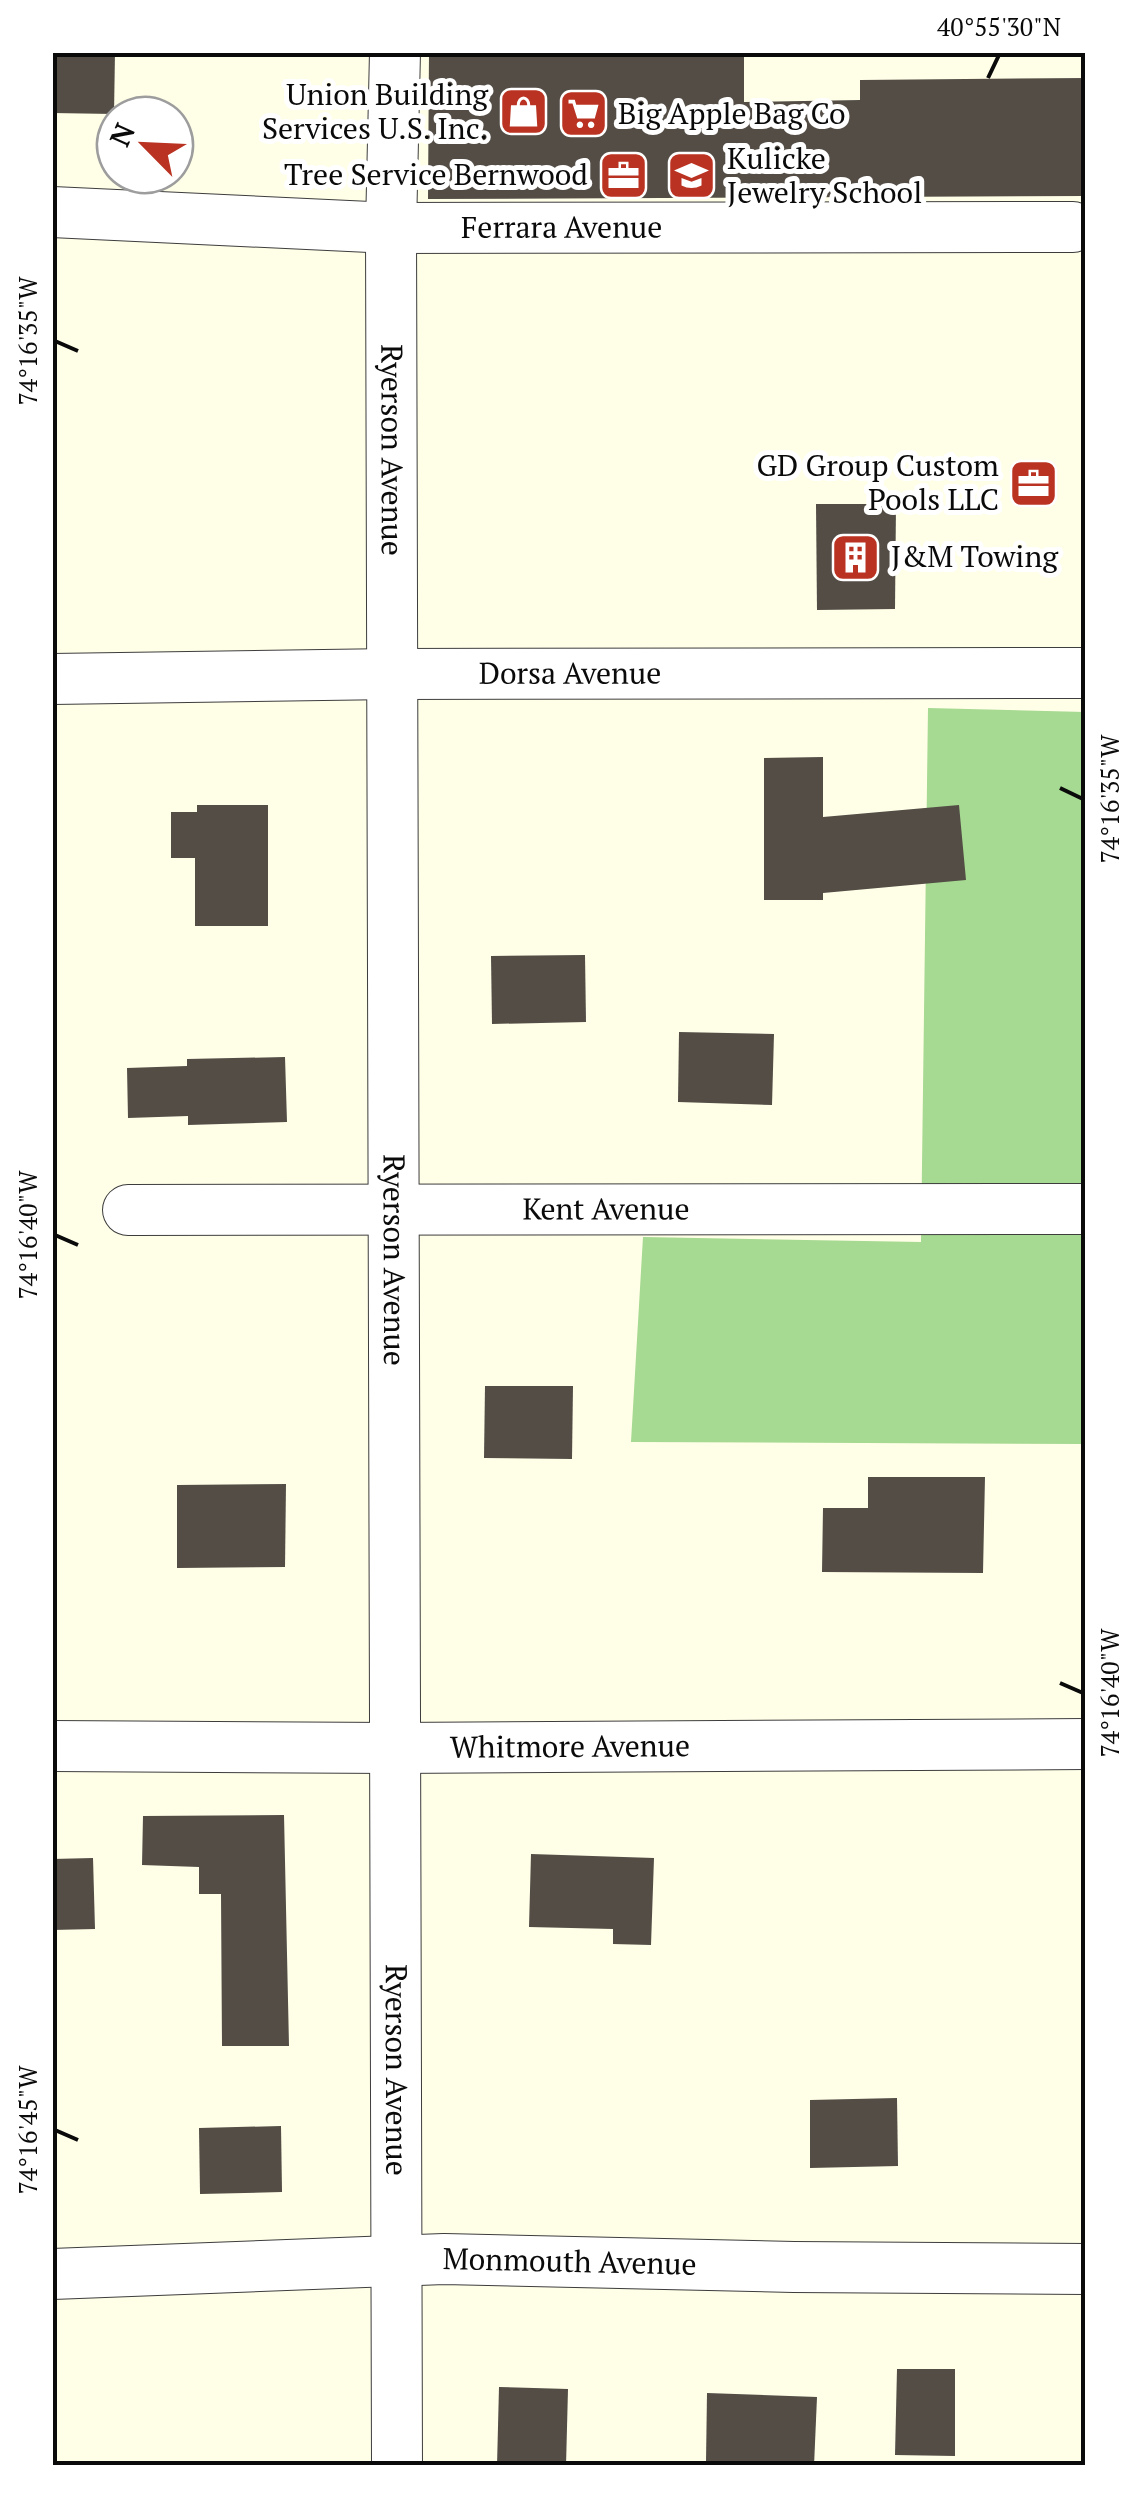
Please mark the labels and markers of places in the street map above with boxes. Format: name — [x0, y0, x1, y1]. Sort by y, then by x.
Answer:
place label: Union Building Services U.S. Inc. — [262, 74, 489, 148]
shop icon: Union Building Services U.S. Inc. — [497, 86, 549, 138]
supermarket icon: Big Apple Bag Co — [557, 88, 609, 140]
place label: Big Apple Bag Co — [618, 93, 846, 133]
place label: Kulicke Jewelry School — [727, 138, 922, 212]
office icon: Tree Service Bernwood — [597, 149, 649, 201]
school or university icon: Kulicke Jewelry School — [666, 150, 718, 202]
place label: Tree Service Bernwood — [284, 154, 588, 194]
place label: GD Group Custom Pools LLC — [756, 445, 999, 519]
office icon: GD Group Custom Pools LLC — [1008, 457, 1060, 509]
building icon: J&M Towing — [830, 531, 882, 583]
place label: J&M Towing — [891, 536, 1059, 576]

